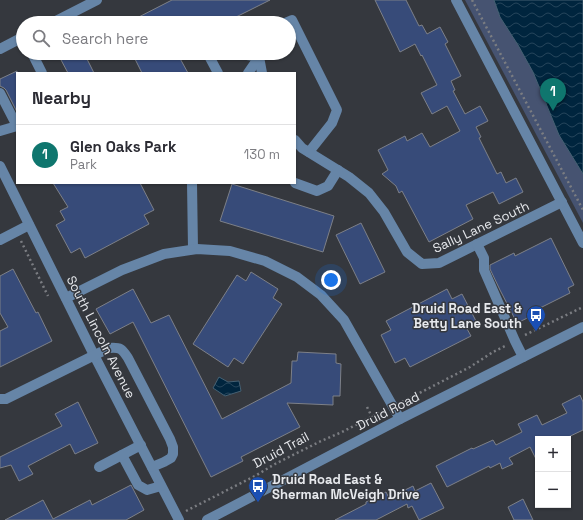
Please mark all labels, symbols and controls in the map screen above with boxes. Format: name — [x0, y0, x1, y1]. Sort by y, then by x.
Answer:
search box — [16, 16, 296, 60]
icon: search — [30, 27, 52, 49]
text: Search here — [62, 29, 148, 48]
pin: 1 — [540, 78, 566, 111]
text: Nearby — [32, 87, 91, 109]
text: Glen Oaks Park — [70, 137, 176, 156]
text: 1 — [42, 146, 48, 163]
text: 130 m — [244, 146, 280, 163]
text: Park — [70, 156, 97, 173]
street label: Sally Lane South — [430, 197, 532, 257]
your location — [321, 270, 341, 290]
street label: South Lincoln Avenue — [63, 273, 139, 401]
place label: Druid Road East & Betty Lane South — [412, 300, 522, 332]
bus stop icon: Druid Road East & Betty Lane South — [525, 304, 547, 332]
street label: Druid Road — [354, 388, 422, 434]
street label: Druid Trail — [250, 428, 312, 472]
map controls — [535, 436, 571, 508]
button: + — [535, 436, 571, 472]
place label: Druid Road East & Sherman McVeigh Drive — [272, 471, 419, 503]
button: − — [535, 472, 571, 508]
bus stop icon: Druid Road East & Sherman McVeigh Drive — [247, 475, 269, 503]

